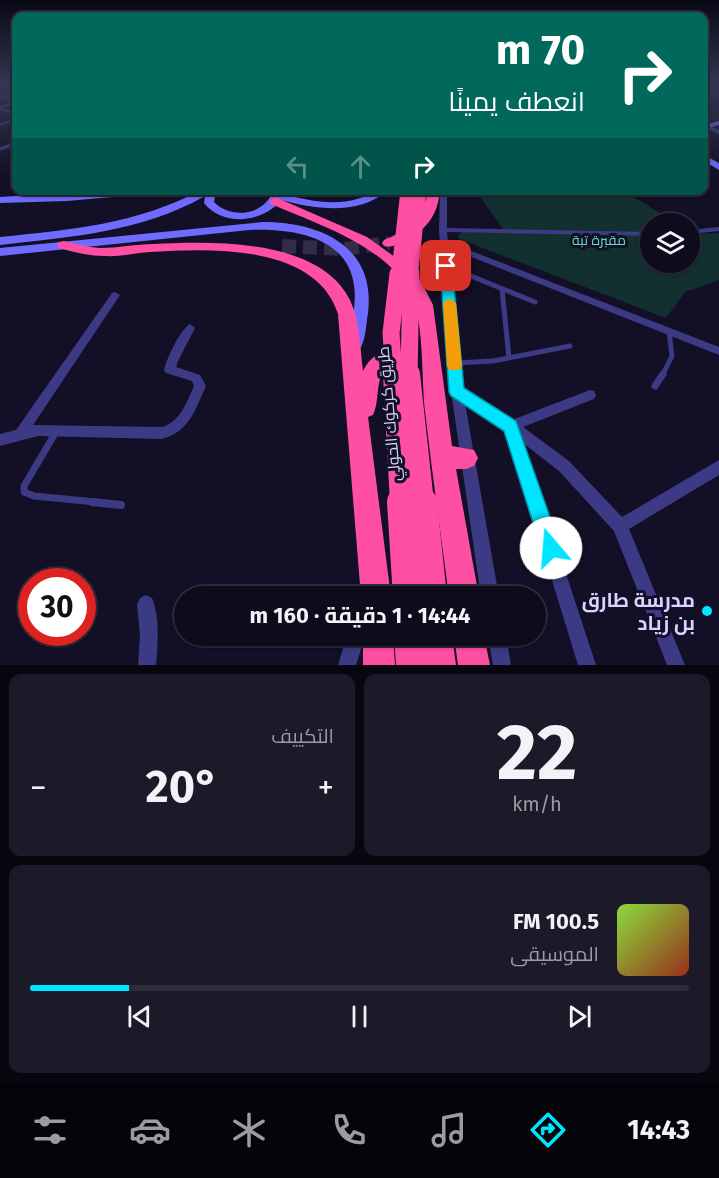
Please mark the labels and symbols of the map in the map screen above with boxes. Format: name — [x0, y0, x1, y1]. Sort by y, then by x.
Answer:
park label: مقبرة تبة — [572, 232, 626, 249]
pin — [420, 240, 471, 291]
street label: طريق كركوك الحولي — [374, 345, 408, 482]
position arrow — [519, 516, 583, 580]
speed limit sign: 30 — [18, 568, 96, 646]
place label: مدرسة طارق بن زياد — [582, 588, 695, 635]
marker: مدرسة طارق بن زياد — [700, 604, 714, 618]

